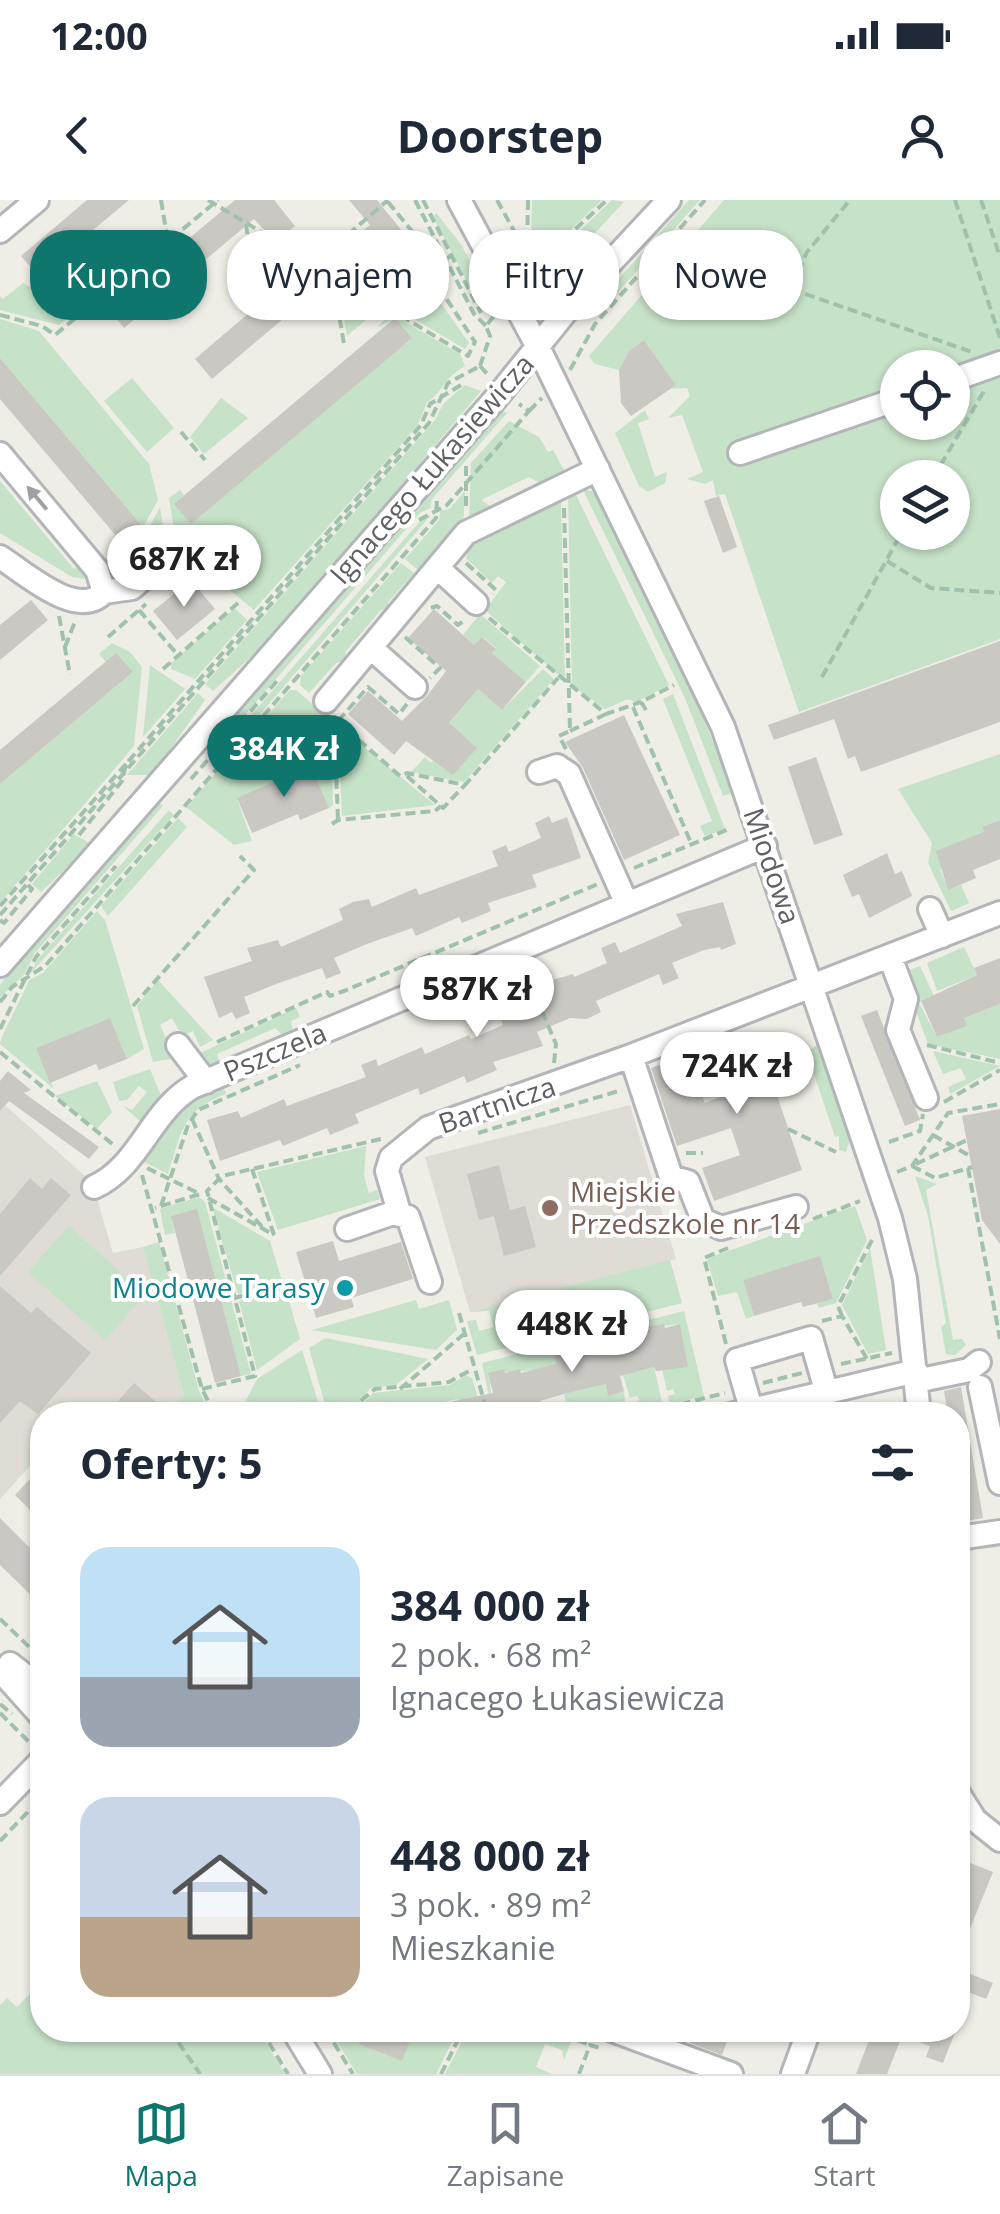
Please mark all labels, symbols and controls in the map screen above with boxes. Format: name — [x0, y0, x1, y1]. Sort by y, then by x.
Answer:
text: 12:00 — [50, 9, 148, 61]
text: Doorstep — [397, 105, 603, 166]
icon: back — [50, 108, 105, 163]
icon: person — [895, 108, 950, 163]
chip: Kupno — [30, 230, 207, 320]
chip: Wynajem — [227, 230, 449, 320]
chip: Filtry — [469, 230, 619, 320]
chip: Nowe — [639, 230, 803, 320]
street label: Ignacego Łukasiewicza — [321, 345, 542, 591]
map controls — [880, 350, 970, 550]
button: locate — [880, 350, 970, 440]
button: layers — [880, 460, 970, 550]
one-way arrow — [26, 486, 48, 511]
pin: 687K zł — [92, 525, 276, 610]
text: 687K zł — [129, 536, 239, 579]
pin: 384K zł — [192, 715, 376, 800]
text: 384K zł — [229, 726, 339, 769]
street label: Miodowa — [735, 803, 810, 929]
pin: 587K zł — [385, 955, 569, 1040]
text: 587K zł — [422, 966, 532, 1009]
street label: Pszczela — [217, 1012, 332, 1090]
pin: 724K zł — [645, 1032, 829, 1117]
text: 724K zł — [682, 1043, 792, 1086]
street label: Bartnicza — [433, 1066, 560, 1142]
place label: Miejskie Przedszkole nr 14 — [570, 1172, 800, 1242]
marker: Miejskie Przedszkole nr 14 — [539, 1197, 561, 1219]
place label: Miodowe Tarasy — [112, 1268, 326, 1306]
marker: Miodowe Tarasy — [334, 1277, 356, 1299]
pin: 448K zł — [480, 1290, 664, 1375]
text: 448K zł — [517, 1301, 627, 1344]
text: Oferty: 5 — [80, 1434, 263, 1491]
icon: filters — [865, 1435, 920, 1490]
text: 384 000 zł — [390, 1576, 589, 1633]
icon: home — [160, 1587, 280, 1707]
text: 2 pok. · 68 m² — [390, 1633, 591, 1676]
text: Ignacego Łukasiewicza — [390, 1676, 725, 1719]
text: 448 000 zł — [390, 1826, 589, 1883]
icon: home — [160, 1837, 280, 1957]
text: 3 pok. · 89 m² — [390, 1883, 591, 1926]
text: Mieszkanie — [390, 1926, 555, 1969]
tab: Mapa — [124, 2096, 198, 2194]
tab: Zapisane — [447, 2096, 564, 2194]
tab: Start — [813, 2096, 876, 2194]

